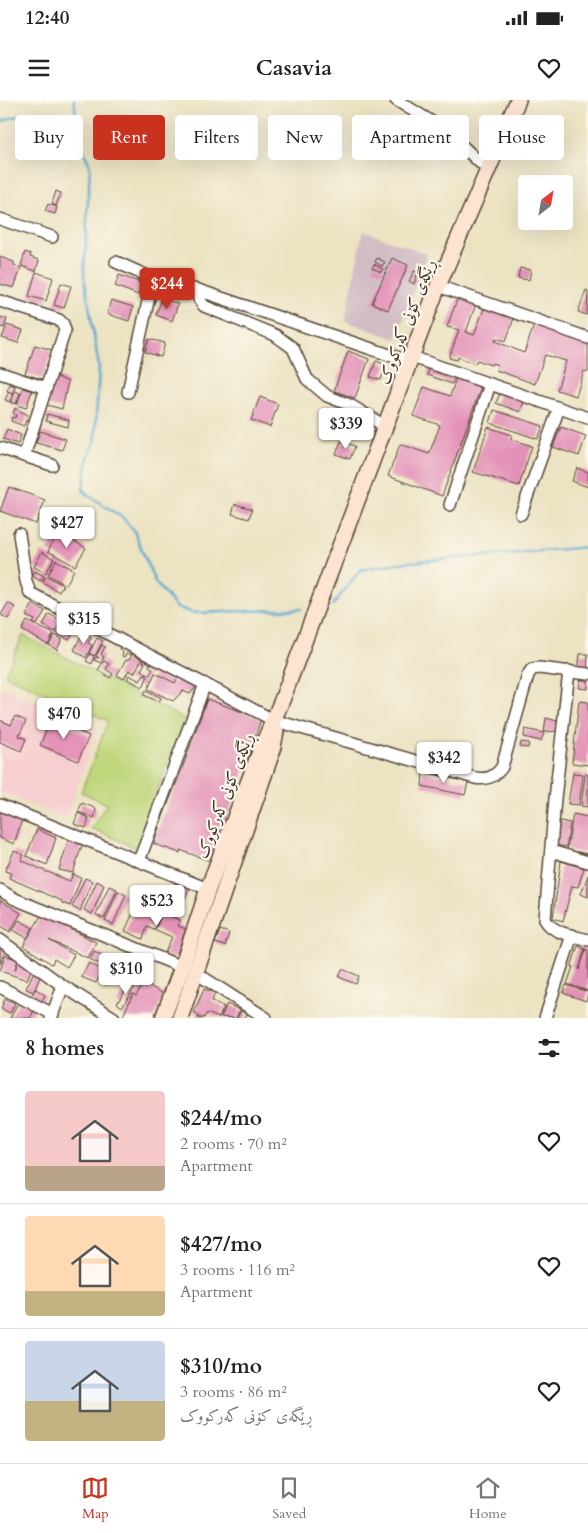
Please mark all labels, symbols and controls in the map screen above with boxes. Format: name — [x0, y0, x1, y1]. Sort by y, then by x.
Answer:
text: 12:40 — [25, 5, 69, 31]
text: Casavia — [256, 53, 332, 83]
icon: menu — [25, 54, 53, 82]
icon: heart — [535, 54, 563, 82]
chip: Buy — [15, 115, 83, 160]
chip: Rent — [93, 115, 165, 160]
chip: Filters — [175, 115, 258, 160]
chip: New — [268, 115, 342, 160]
chip: Apartment — [352, 115, 469, 160]
chip: House — [479, 115, 564, 160]
north arrow — [518, 175, 572, 230]
map controls — [518, 175, 573, 230]
street label: ڕێگەی کۆنی کەرکووک — [373, 256, 443, 388]
pin: $244 — [137, 268, 197, 310]
text: $244 — [151, 273, 183, 295]
pin: $339 — [316, 408, 376, 450]
text: $339 — [330, 413, 362, 435]
pin: $427 — [37, 506, 97, 549]
text: $427 — [51, 512, 83, 534]
pin: $315 — [54, 602, 114, 645]
text: $315 — [68, 608, 100, 630]
pin: $470 — [34, 698, 94, 740]
text: $470 — [48, 703, 80, 725]
street label: ڕێگەی کۆنی کەرکووک — [191, 730, 261, 862]
pin: $342 — [414, 742, 474, 784]
text: $342 — [428, 747, 460, 769]
pin: $523 — [127, 884, 187, 927]
text: $523 — [141, 890, 173, 912]
pin: $310 — [96, 952, 156, 995]
text: $310 — [110, 958, 142, 980]
text: 8 homes — [25, 1034, 104, 1063]
icon: filters — [535, 1034, 563, 1062]
text: $244/mo — [180, 1104, 262, 1133]
icon: home — [65, 1111, 125, 1171]
icon: heart — [535, 1127, 563, 1155]
text: 2 rooms · 70 m² — [180, 1133, 287, 1155]
text: Apartment — [180, 1155, 253, 1177]
text: $427/mo — [180, 1230, 262, 1259]
icon: home — [65, 1236, 125, 1296]
icon: heart — [535, 1252, 563, 1280]
text: 3 rooms · 116 m² — [180, 1259, 295, 1281]
text: Apartment — [180, 1281, 253, 1303]
text: $310/mo — [180, 1352, 262, 1381]
icon: home — [65, 1361, 125, 1421]
icon: heart — [535, 1377, 563, 1405]
text: 3 rooms · 86 m² — [180, 1381, 287, 1403]
text: ڕێگەی کۆنی کەرکووک — [180, 1405, 312, 1427]
tab: Map — [81, 1474, 109, 1523]
tab: Saved — [272, 1474, 306, 1523]
tab: Home — [469, 1474, 507, 1523]

